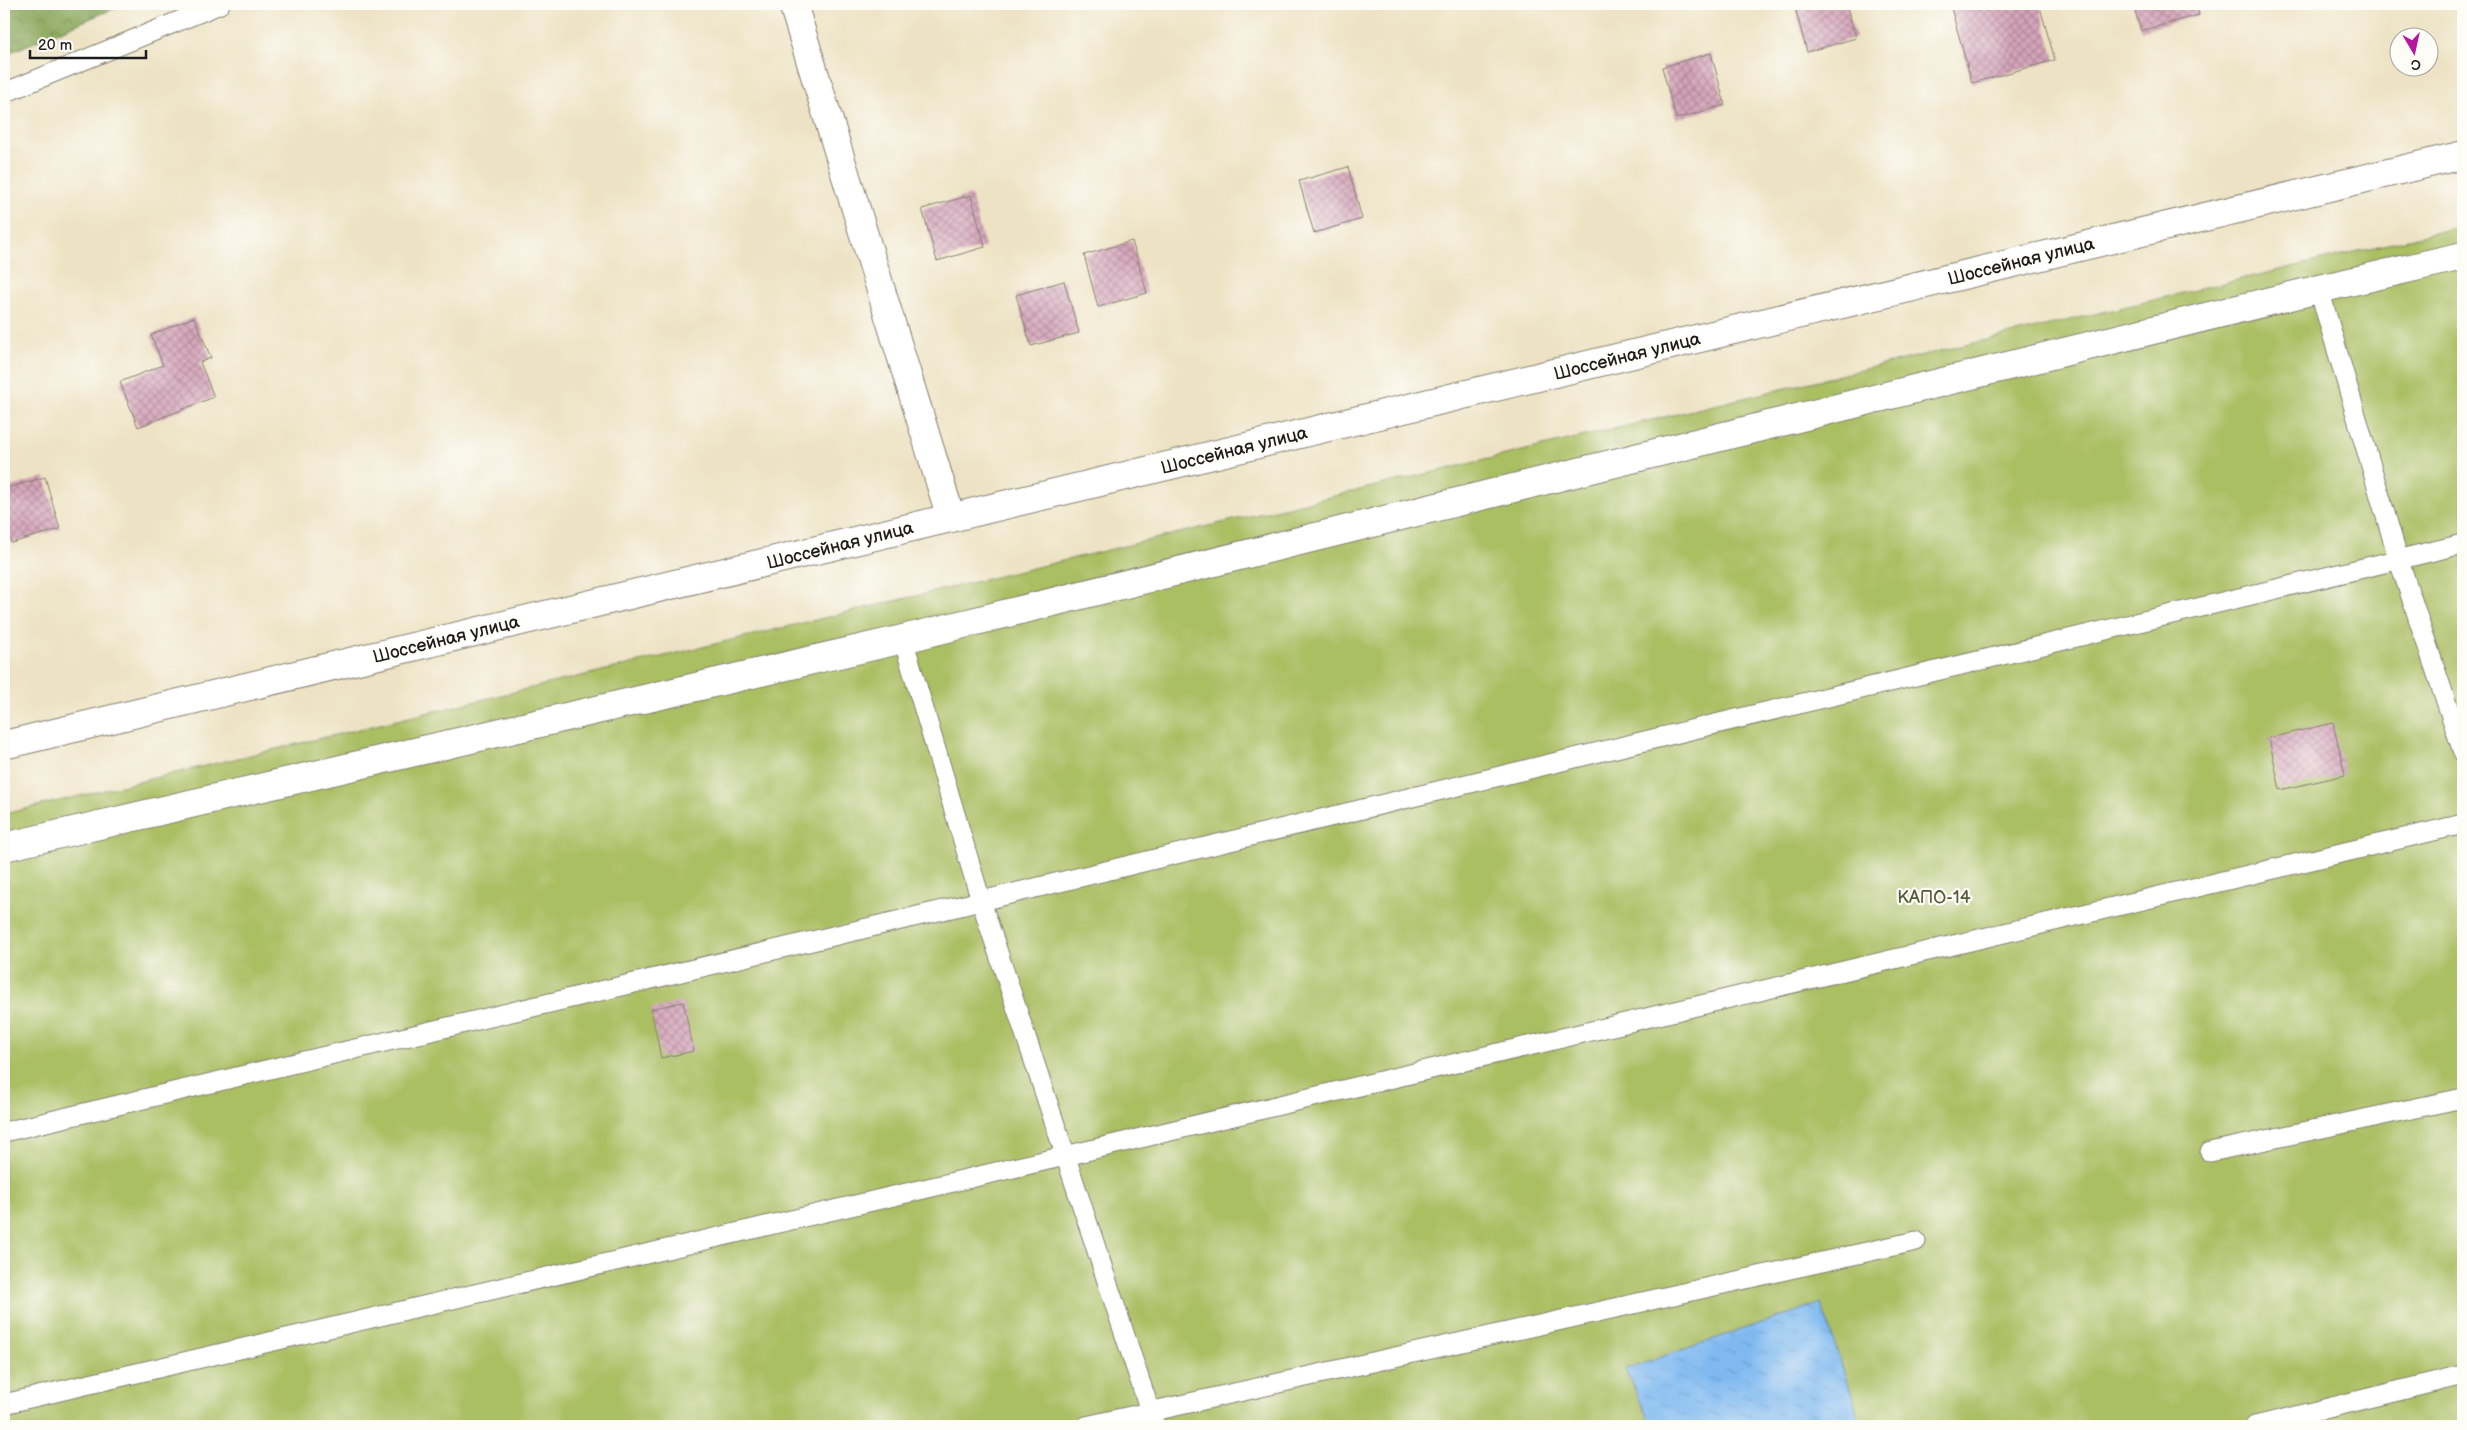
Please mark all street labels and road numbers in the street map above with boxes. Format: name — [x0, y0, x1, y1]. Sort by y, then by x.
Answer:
street label: Шоссейная улица — [1946, 233, 2097, 290]
street label: Шоссейная улица — [1552, 328, 1703, 385]
street label: Шоссейная улица — [1159, 422, 1310, 479]
street label: Шоссейная улица — [765, 517, 916, 574]
street label: Шоссейная улица — [371, 611, 522, 668]

